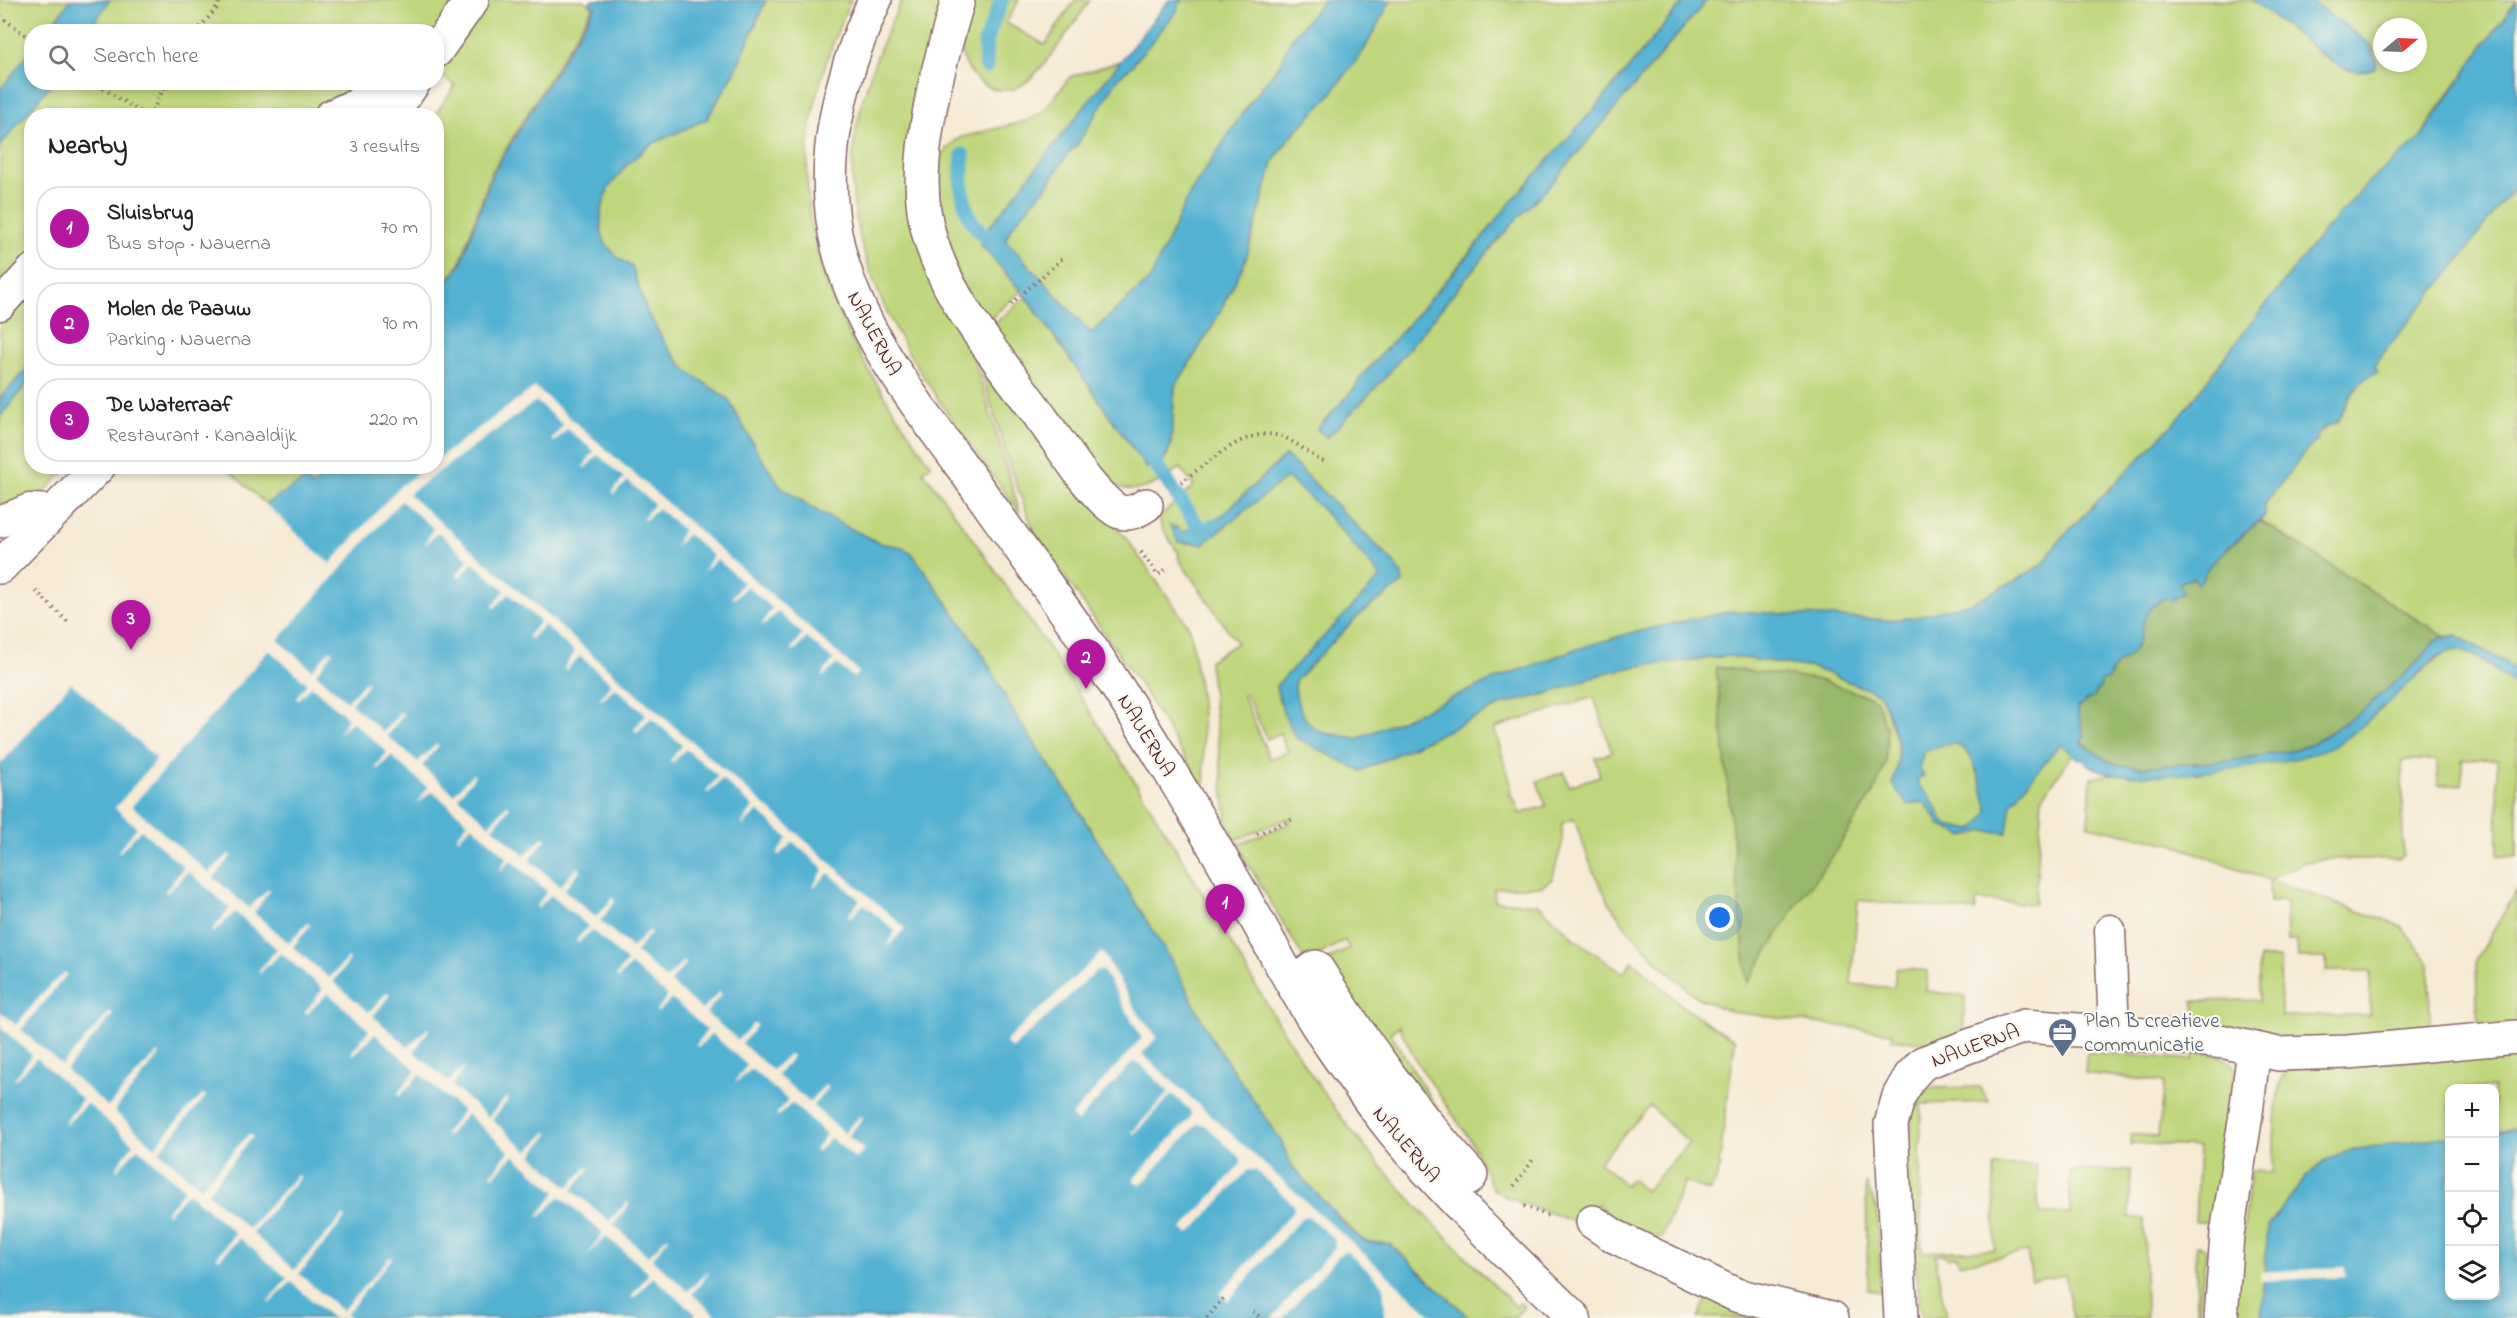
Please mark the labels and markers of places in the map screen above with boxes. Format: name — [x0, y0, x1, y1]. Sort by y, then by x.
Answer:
pin: 3 — [112, 600, 150, 650]
pin: 2 — [1066, 640, 1106, 689]
pin: 1 — [1206, 884, 1244, 934]
place label: Plan B creatieve communicatie — [2084, 1007, 2220, 1061]
office icon: Plan B creatieve communicatie — [2047, 1016, 2079, 1058]

